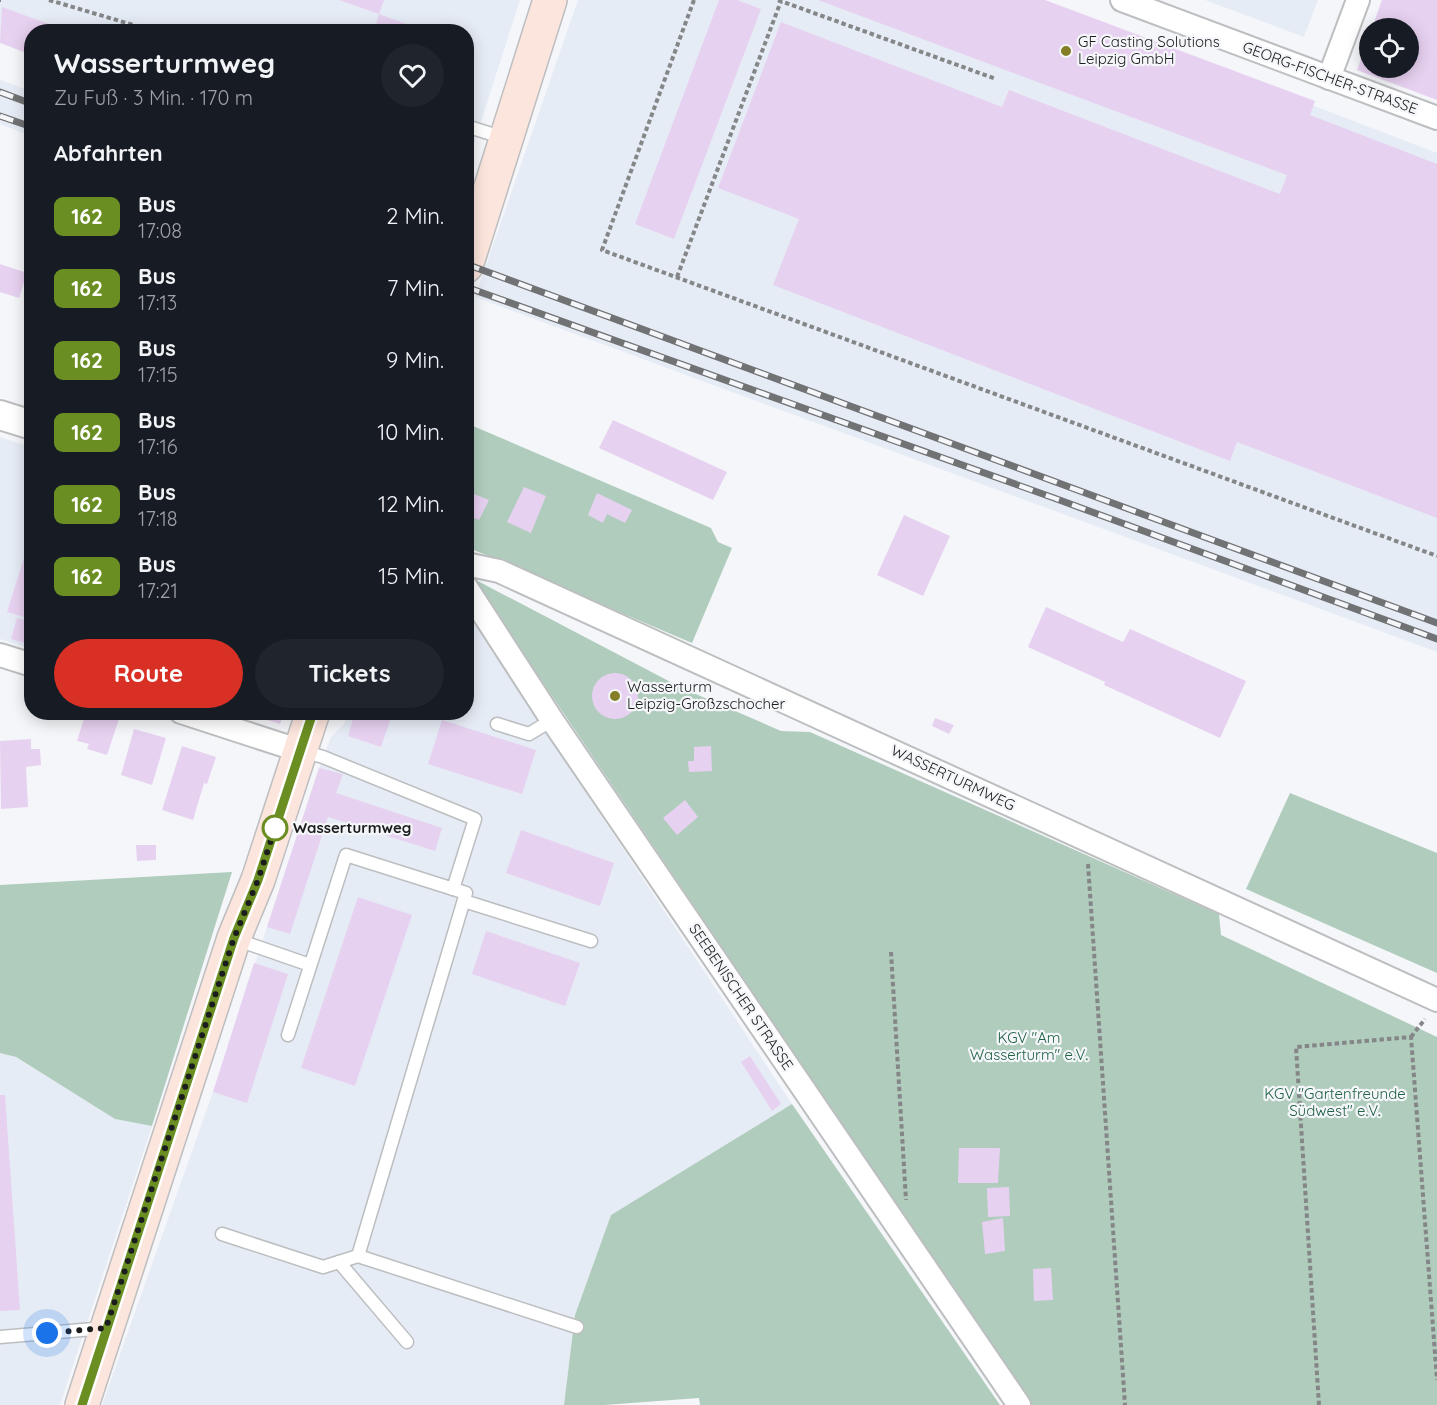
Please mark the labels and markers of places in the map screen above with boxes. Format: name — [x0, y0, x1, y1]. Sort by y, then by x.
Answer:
place label: GF Casting Solutions Leipzig GmbH — [1078, 32, 1220, 68]
marker: GF Casting Solutions Leipzig GmbH — [1059, 44, 1073, 58]
place label: Wasserturm Leipzig-Großzschocher — [627, 677, 786, 713]
marker: Wasserturm Leipzig-Großzschocher — [608, 689, 622, 703]
marker: Wasserturmweg — [262, 815, 288, 841]
place label: Wasserturmweg — [293, 818, 411, 837]

